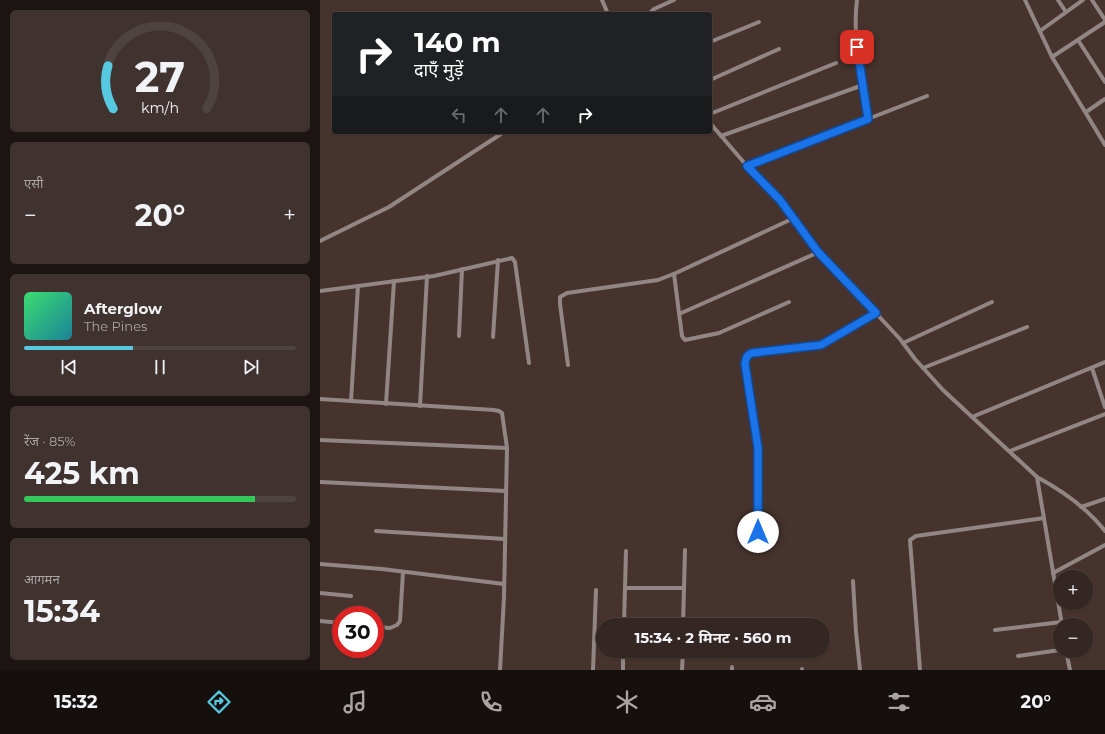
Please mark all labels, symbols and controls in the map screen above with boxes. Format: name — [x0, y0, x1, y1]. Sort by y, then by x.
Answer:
text: 140 m — [414, 25, 501, 59]
icon: right — [348, 28, 400, 80]
pin — [840, 30, 874, 64]
icon: arrive — [846, 36, 868, 58]
text: 27 — [135, 52, 185, 102]
text: दाएँ मुड़ें — [414, 59, 463, 81]
text: km/h — [141, 99, 179, 117]
icon: left — [448, 104, 470, 126]
icon: ahead — [490, 104, 512, 126]
icon: ahead — [532, 104, 554, 126]
icon: right — [574, 104, 596, 126]
text: एसी — [24, 175, 43, 191]
text: 20° — [135, 197, 185, 234]
text: − — [24, 202, 37, 229]
text: + — [283, 202, 296, 229]
text: Afterglow — [84, 299, 162, 318]
text: The Pines — [84, 318, 147, 334]
icon: previous — [58, 356, 80, 378]
icon: pause — [149, 356, 171, 378]
icon: next — [240, 356, 262, 378]
text: रेंज · 85% — [24, 433, 75, 449]
text: 425 km — [24, 455, 140, 492]
position arrow — [737, 511, 779, 553]
map controls — [1053, 570, 1093, 658]
button: + — [1053, 570, 1093, 610]
text: आगमन — [24, 571, 60, 587]
text: 15:34 — [24, 593, 100, 630]
speed limit sign: 30 — [332, 606, 384, 658]
button: − — [1053, 618, 1093, 658]
text: 15:34 · 2 मिनट · 560 m — [634, 628, 792, 647]
icon: directions — [205, 688, 233, 716]
icon: music — [341, 688, 369, 716]
icon: phone — [477, 688, 505, 716]
icon: climate — [613, 688, 641, 716]
icon: car — [749, 688, 777, 716]
icon: filters — [885, 688, 913, 716]
text: 15:32 — [54, 691, 98, 713]
text: 20° — [1021, 691, 1051, 713]

